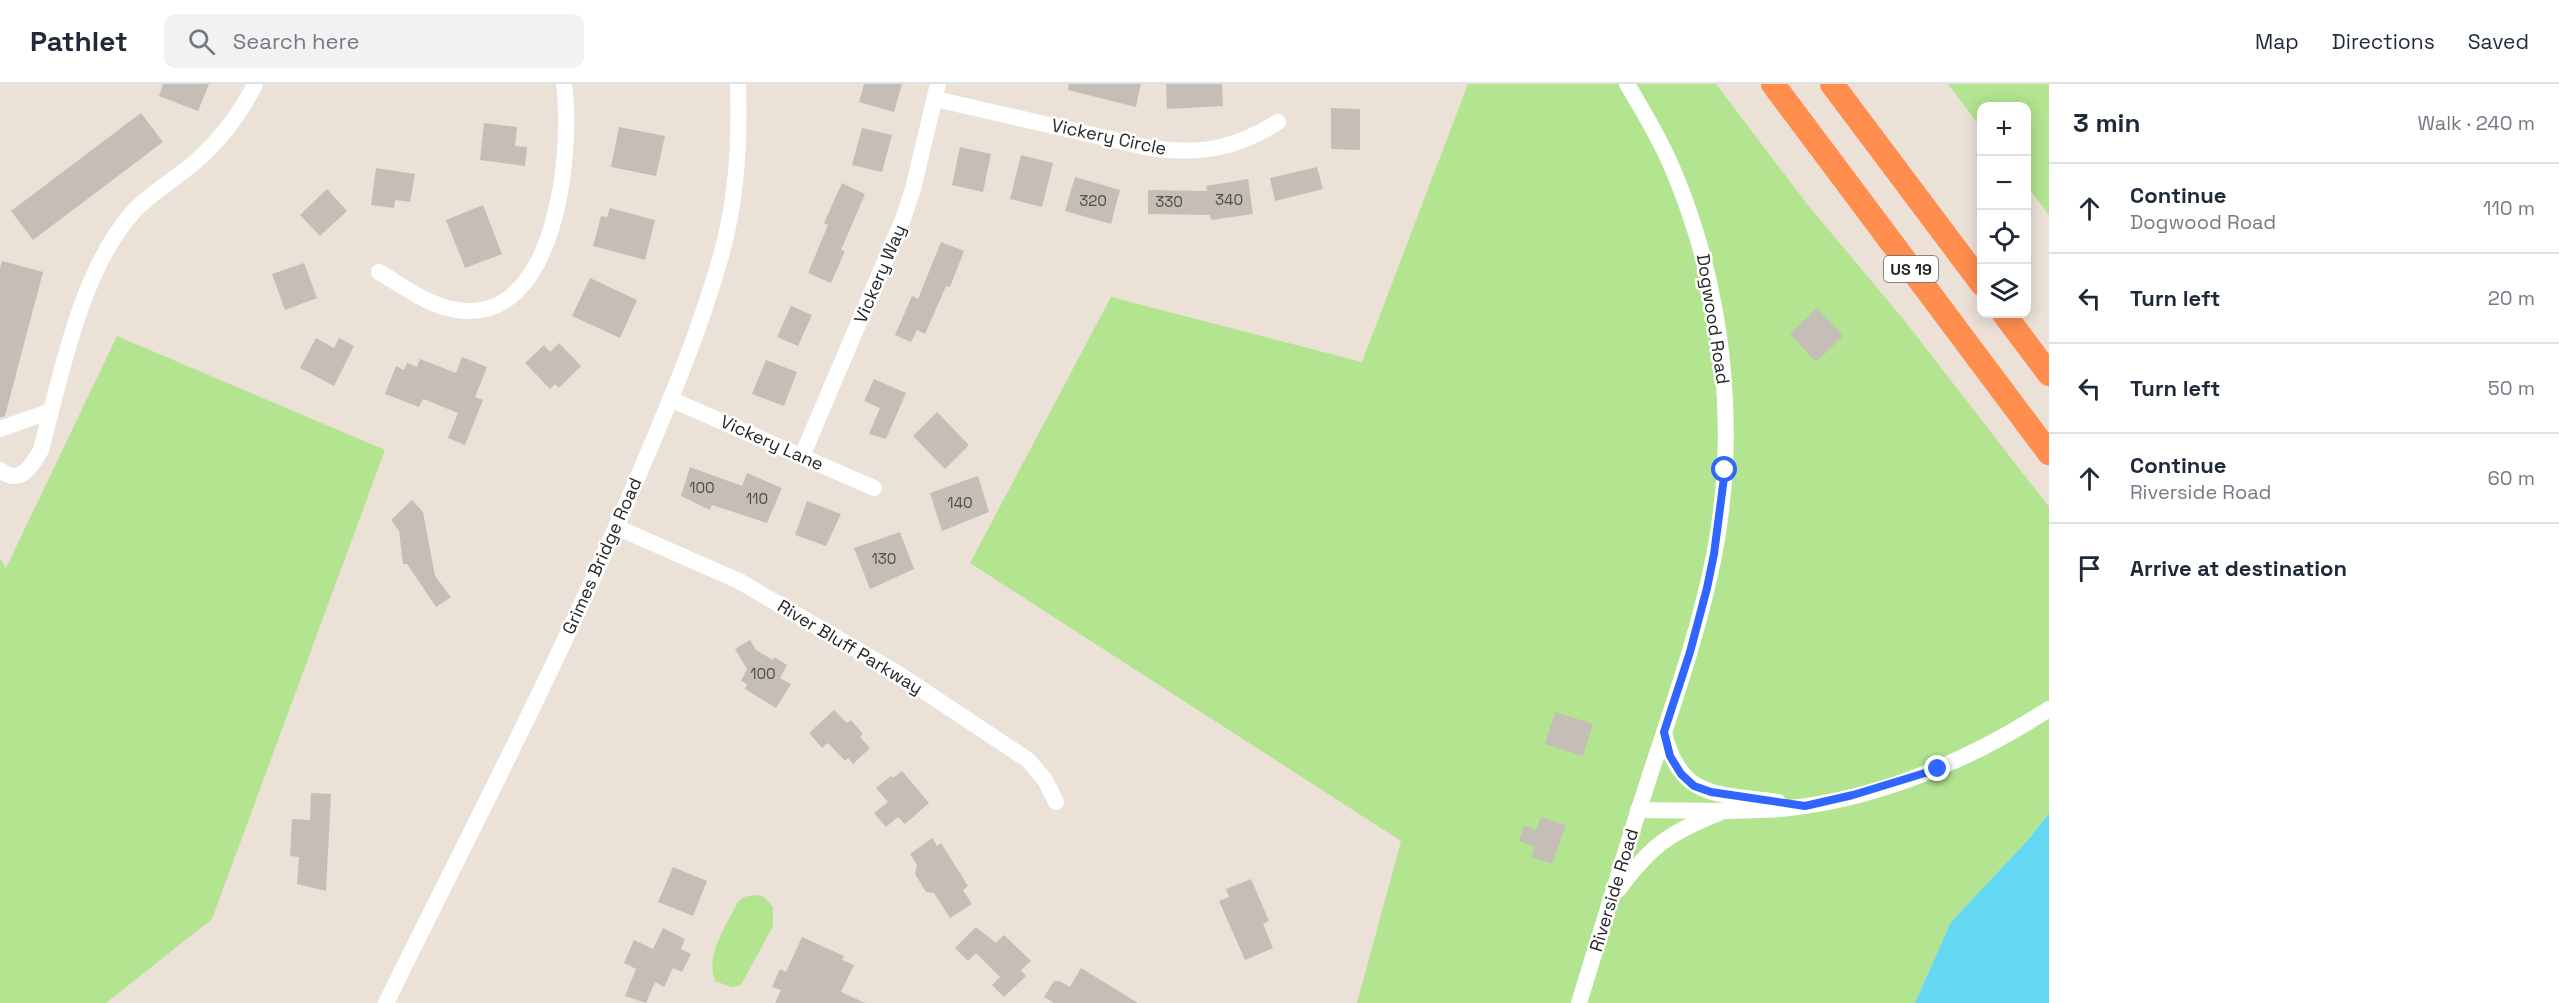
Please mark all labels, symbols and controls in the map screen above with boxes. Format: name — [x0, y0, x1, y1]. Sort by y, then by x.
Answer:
search box — [164, 14, 584, 68]
text: Pathlet — [30, 23, 128, 59]
icon: search — [185, 25, 218, 58]
text: Search here — [233, 27, 360, 55]
text: Map — [2255, 28, 2299, 55]
text: Directions — [2332, 28, 2435, 55]
text: Saved — [2468, 28, 2529, 55]
map controls — [1977, 102, 2031, 318]
button: + — [1977, 102, 2031, 156]
text: 3 min — [2073, 106, 2141, 140]
text: Walk · 240 m — [2417, 110, 2535, 136]
street label: Vickery Circle — [1050, 113, 1169, 160]
button: − — [1977, 156, 2031, 210]
text: Continue — [2130, 181, 2226, 209]
house number: 340 — [1215, 190, 1243, 209]
house number: 320 — [1079, 191, 1107, 210]
house number: 330 — [1155, 192, 1183, 211]
icon: ahead — [2073, 192, 2106, 225]
text: 110 m — [2483, 195, 2535, 221]
text: Dogwood Road — [2130, 209, 2276, 235]
button: locate — [1977, 210, 2031, 264]
street label: Vickery Way — [848, 221, 911, 327]
street label: Dogwood Road — [1692, 252, 1735, 386]
road number: US 19 — [1884, 256, 1938, 282]
button: layers — [1977, 264, 2031, 318]
icon: left — [2073, 282, 2106, 315]
text: Turn left — [2130, 284, 2220, 312]
text: 20 m — [2488, 285, 2535, 311]
icon: left — [2073, 372, 2106, 405]
text: Turn left — [2130, 374, 2220, 402]
text: 50 m — [2488, 375, 2535, 401]
street label: Vickery Lane — [717, 410, 827, 476]
text: Continue — [2130, 451, 2226, 479]
route start — [1711, 456, 1737, 482]
icon: ahead — [2073, 462, 2106, 495]
text: 60 m — [2488, 465, 2535, 491]
street label: Grimes Bridge Road — [557, 474, 646, 638]
house number: 100 — [689, 478, 715, 497]
text: Riverside Road — [2130, 479, 2271, 505]
house number: 110 — [746, 489, 768, 508]
house number: 140 — [947, 493, 973, 512]
house number: 130 — [872, 549, 896, 568]
icon: arrive — [2073, 552, 2106, 585]
text: Arrive at destination — [2130, 554, 2347, 582]
street label: River Bluff Parkway — [773, 594, 927, 699]
house number: 100 — [750, 664, 776, 683]
route end — [1924, 755, 1950, 781]
street label: Riverside Road — [1584, 826, 1643, 954]

